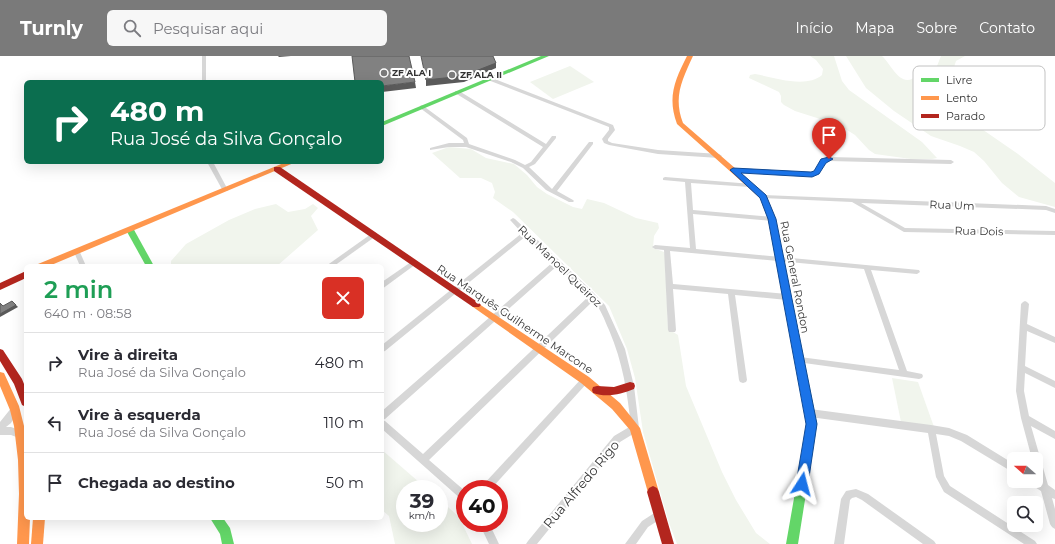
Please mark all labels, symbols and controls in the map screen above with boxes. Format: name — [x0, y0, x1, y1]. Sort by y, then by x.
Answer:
search box — [107, 10, 387, 46]
text: Turnly — [20, 17, 83, 40]
icon: search — [121, 17, 143, 39]
text: Pesquisar aqui — [153, 19, 263, 38]
text: Início — [795, 19, 833, 37]
text: Mapa — [855, 19, 895, 37]
text: Sobre — [917, 19, 957, 37]
text: Contato — [979, 19, 1035, 37]
legend — [913, 66, 1045, 130]
place label: ZF ALA I — [392, 67, 431, 78]
marker: ZF ALA I — [379, 68, 389, 78]
place label: ZF ALA II — [460, 69, 502, 80]
marker: ZF ALA II — [447, 70, 457, 80]
text: Livre — [946, 73, 973, 87]
text: Lento — [946, 91, 978, 105]
text: 480 m — [110, 94, 204, 128]
icon: right — [44, 96, 96, 148]
text: Parado — [946, 109, 985, 123]
pin — [812, 118, 846, 159]
icon: arrive — [818, 124, 840, 146]
text: Rua José da Silva Gonçalo — [110, 128, 342, 150]
street label: Rua Um — [929, 197, 975, 213]
street label: Rua General Rondon — [777, 220, 813, 334]
street label: Rua Manoel Queiroz — [515, 222, 605, 310]
street label: Rua Dois — [954, 224, 1004, 238]
street label: Rua Marquês Guilherme Marcone — [434, 261, 596, 377]
text: 2 min — [44, 275, 113, 304]
button: close — [322, 277, 364, 319]
text: 640 m · 08:58 — [44, 305, 132, 321]
text: Vire à direita — [78, 345, 178, 364]
icon: right — [44, 352, 66, 374]
text: 480 m — [315, 353, 364, 372]
text: Rua José da Silva Gonçalo — [78, 364, 246, 380]
text: Vire à esquerda — [78, 405, 201, 424]
icon: left — [44, 412, 66, 434]
text: 110 m — [323, 413, 364, 432]
text: Rua José da Silva Gonçalo — [78, 424, 246, 440]
street label: Rua Alfredo Rigo — [540, 437, 622, 531]
north arrow — [1007, 452, 1043, 488]
map controls — [1007, 452, 1043, 532]
position arrow — [781, 463, 823, 505]
icon: arrive — [44, 472, 66, 494]
text: Chegada ao destino — [78, 473, 235, 492]
text: 50 m — [326, 473, 364, 492]
speed limit sign: 40 — [456, 480, 508, 532]
text: 39 — [410, 489, 434, 513]
button: search — [1007, 496, 1043, 532]
text: km/h — [409, 509, 435, 522]

